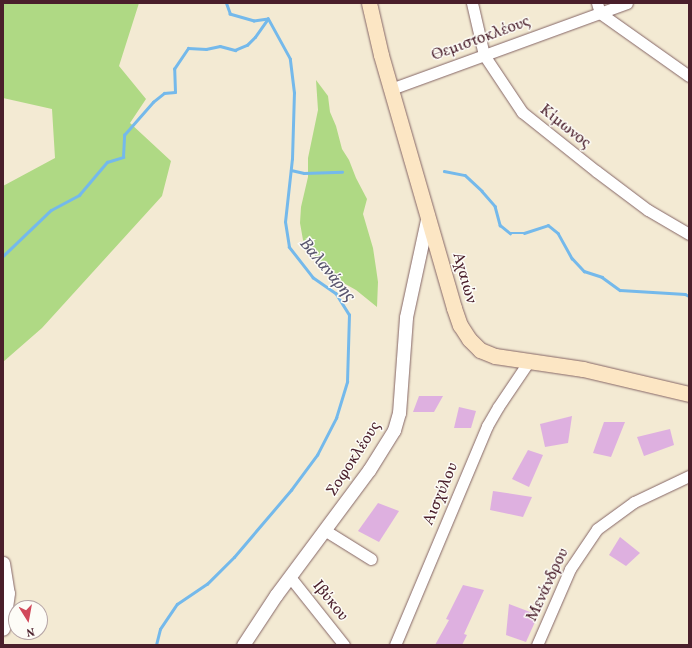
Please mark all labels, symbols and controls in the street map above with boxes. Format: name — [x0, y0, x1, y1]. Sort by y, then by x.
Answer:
street label: Θεμιστοκλέους — [429, 12, 533, 66]
street label: Κίμωνος — [536, 101, 594, 153]
water label: Βαλανάρης — [295, 234, 359, 306]
street label: Αχαιών — [448, 250, 480, 306]
street label: Σοφοκλέους — [323, 418, 385, 500]
street label: Αισχύλου — [419, 460, 463, 528]
street label: Μενάνδρου — [523, 545, 573, 625]
street label: Ιβύκου — [308, 577, 352, 625]
north arrow — [8, 600, 48, 640]
text: N — [25, 623, 36, 639]

